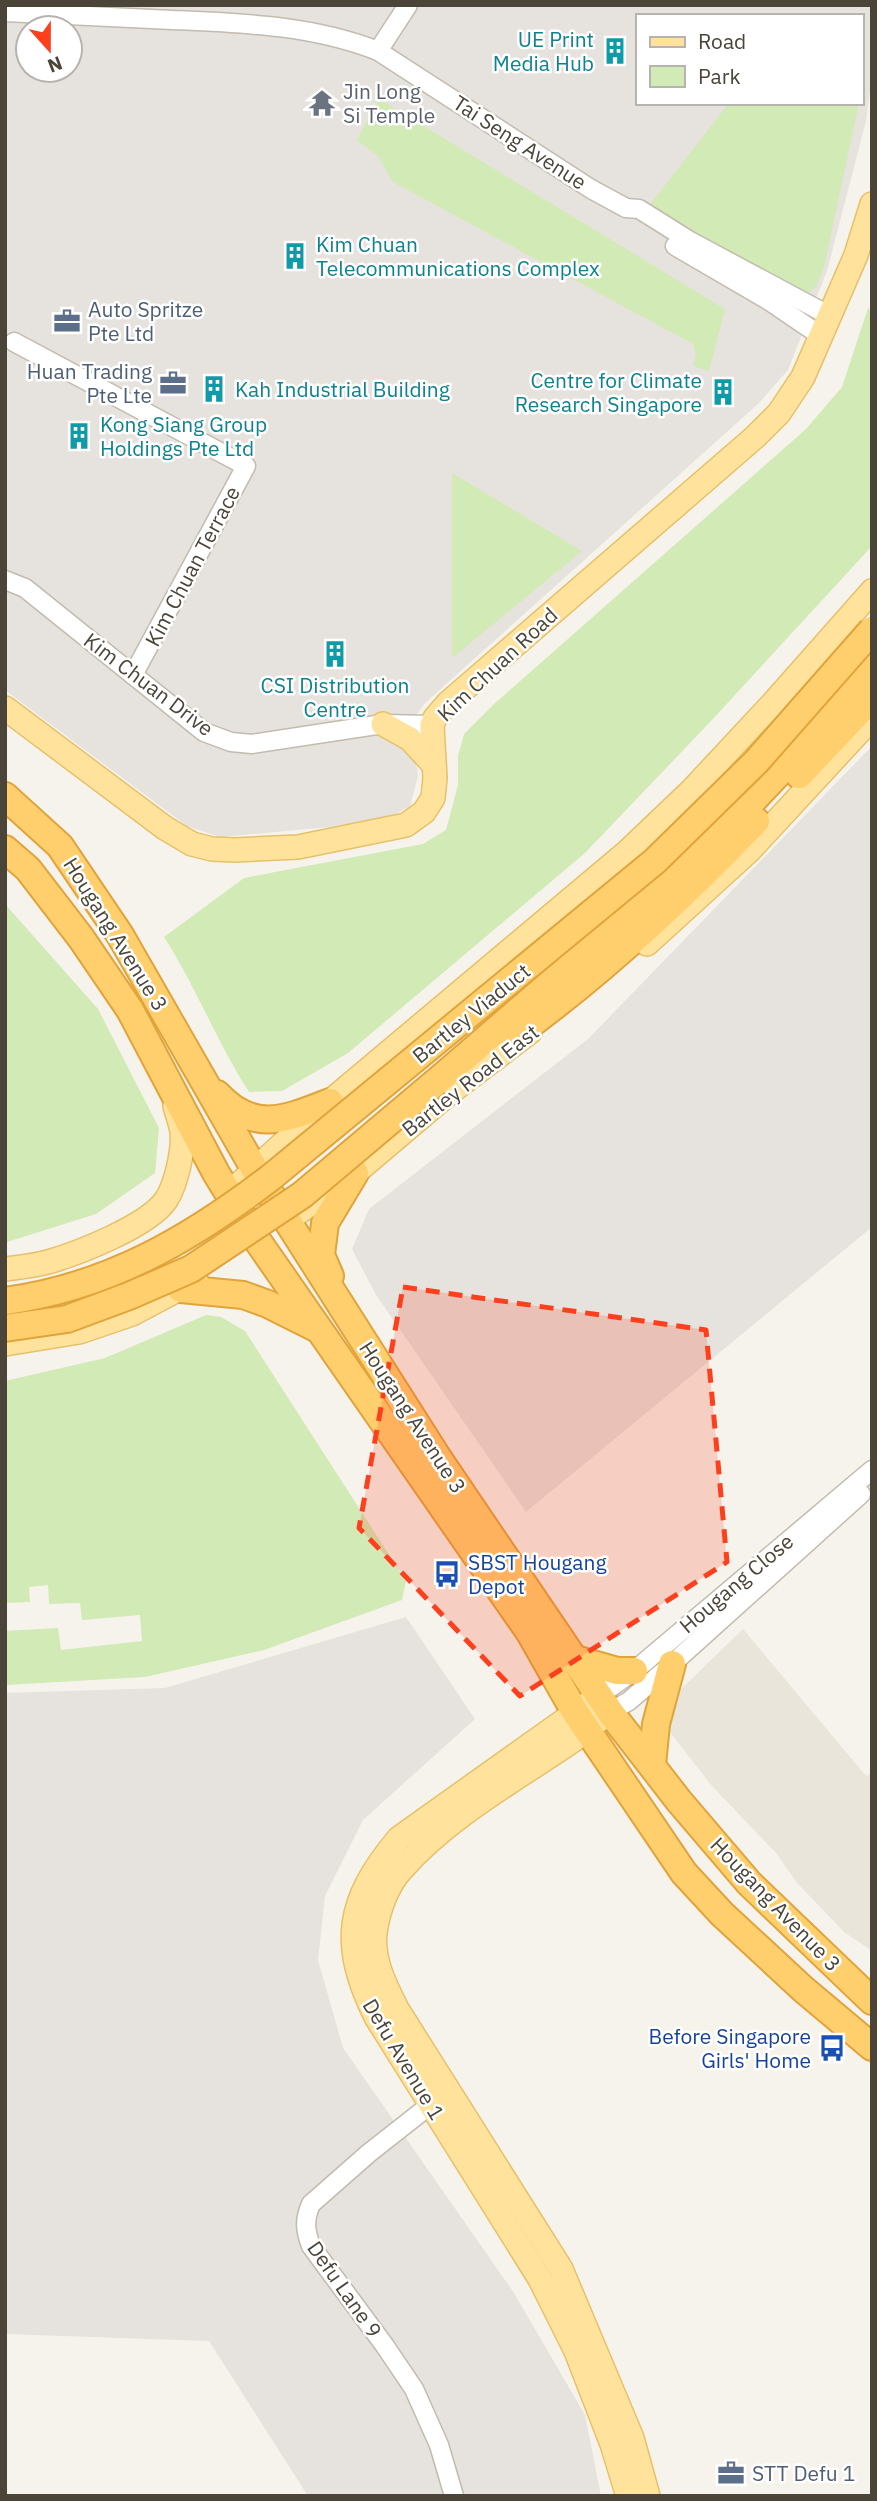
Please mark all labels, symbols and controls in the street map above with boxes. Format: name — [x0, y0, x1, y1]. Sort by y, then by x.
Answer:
north arrow — [14, 14, 84, 84]
legend — [636, 14, 863, 105]
place label: UE Print Media Hub — [493, 25, 594, 77]
text: Road — [698, 27, 746, 55]
building icon: UE Print Media Hub — [600, 36, 630, 66]
text: N — [44, 51, 66, 79]
text: Park — [698, 62, 741, 90]
place label: Jin Long Si Temple — [343, 77, 435, 129]
temple icon: Jin Long Si Temple — [307, 88, 337, 118]
street label: Tai Seng Avenue — [448, 88, 592, 196]
place label: Kim Chuan Telecommunications Complex — [316, 230, 600, 282]
building icon: Kim Chuan Telecommunications Complex — [280, 241, 310, 271]
place label: Auto Spritze Pte Ltd — [88, 295, 203, 347]
office icon: Auto Spritze Pte Ltd — [52, 306, 82, 336]
place label: Huan Trading Pte Lte — [27, 357, 152, 409]
place label: Centre for Climate Research Singapore — [515, 366, 702, 418]
office icon: Huan Trading Pte Lte — [158, 368, 188, 398]
building icon: Kah Industrial Building — [199, 374, 229, 404]
place label: Kah Industrial Building — [235, 375, 450, 403]
building icon: Centre for Climate Research Singapore — [708, 377, 738, 407]
place label: Kong Siang Group Holdings Pte Ltd — [100, 410, 267, 462]
building icon: Kong Siang Group Holdings Pte Ltd — [64, 421, 94, 451]
street label: Kim Chuan Terrace — [138, 481, 246, 651]
street label: Kim Chuan Road — [431, 601, 563, 727]
street label: Kim Chuan Drive — [78, 626, 220, 742]
building icon: CSI Distribution Centre — [320, 639, 350, 669]
place label: CSI Distribution Centre — [261, 671, 409, 723]
street label: Hougang Avenue 3 — [57, 852, 175, 1016]
street label: Bartley Viaduct — [406, 957, 536, 1069]
street label: Bartley Road East — [396, 1018, 544, 1142]
street label: Hougang Avenue 3 — [353, 1335, 473, 1499]
street label: Hougang Close — [673, 1527, 799, 1639]
place label: SBST Hougang Depot — [468, 1548, 607, 1600]
bus stop icon: SBST Hougang Depot — [432, 1559, 462, 1589]
street label: Hougang Avenue 3 — [705, 1831, 847, 1977]
street label: Defu Avenue 1 — [357, 1993, 451, 2125]
place label: Before Singapore Girls' Home — [649, 2022, 811, 2074]
bus stop icon: Before Singapore Girls' Home — [817, 2033, 847, 2063]
street label: Defu Lane 9 — [301, 2235, 389, 2343]
office icon: STT Defu 1 — [716, 2458, 746, 2488]
place label: STT Defu 1 — [752, 2459, 855, 2487]

